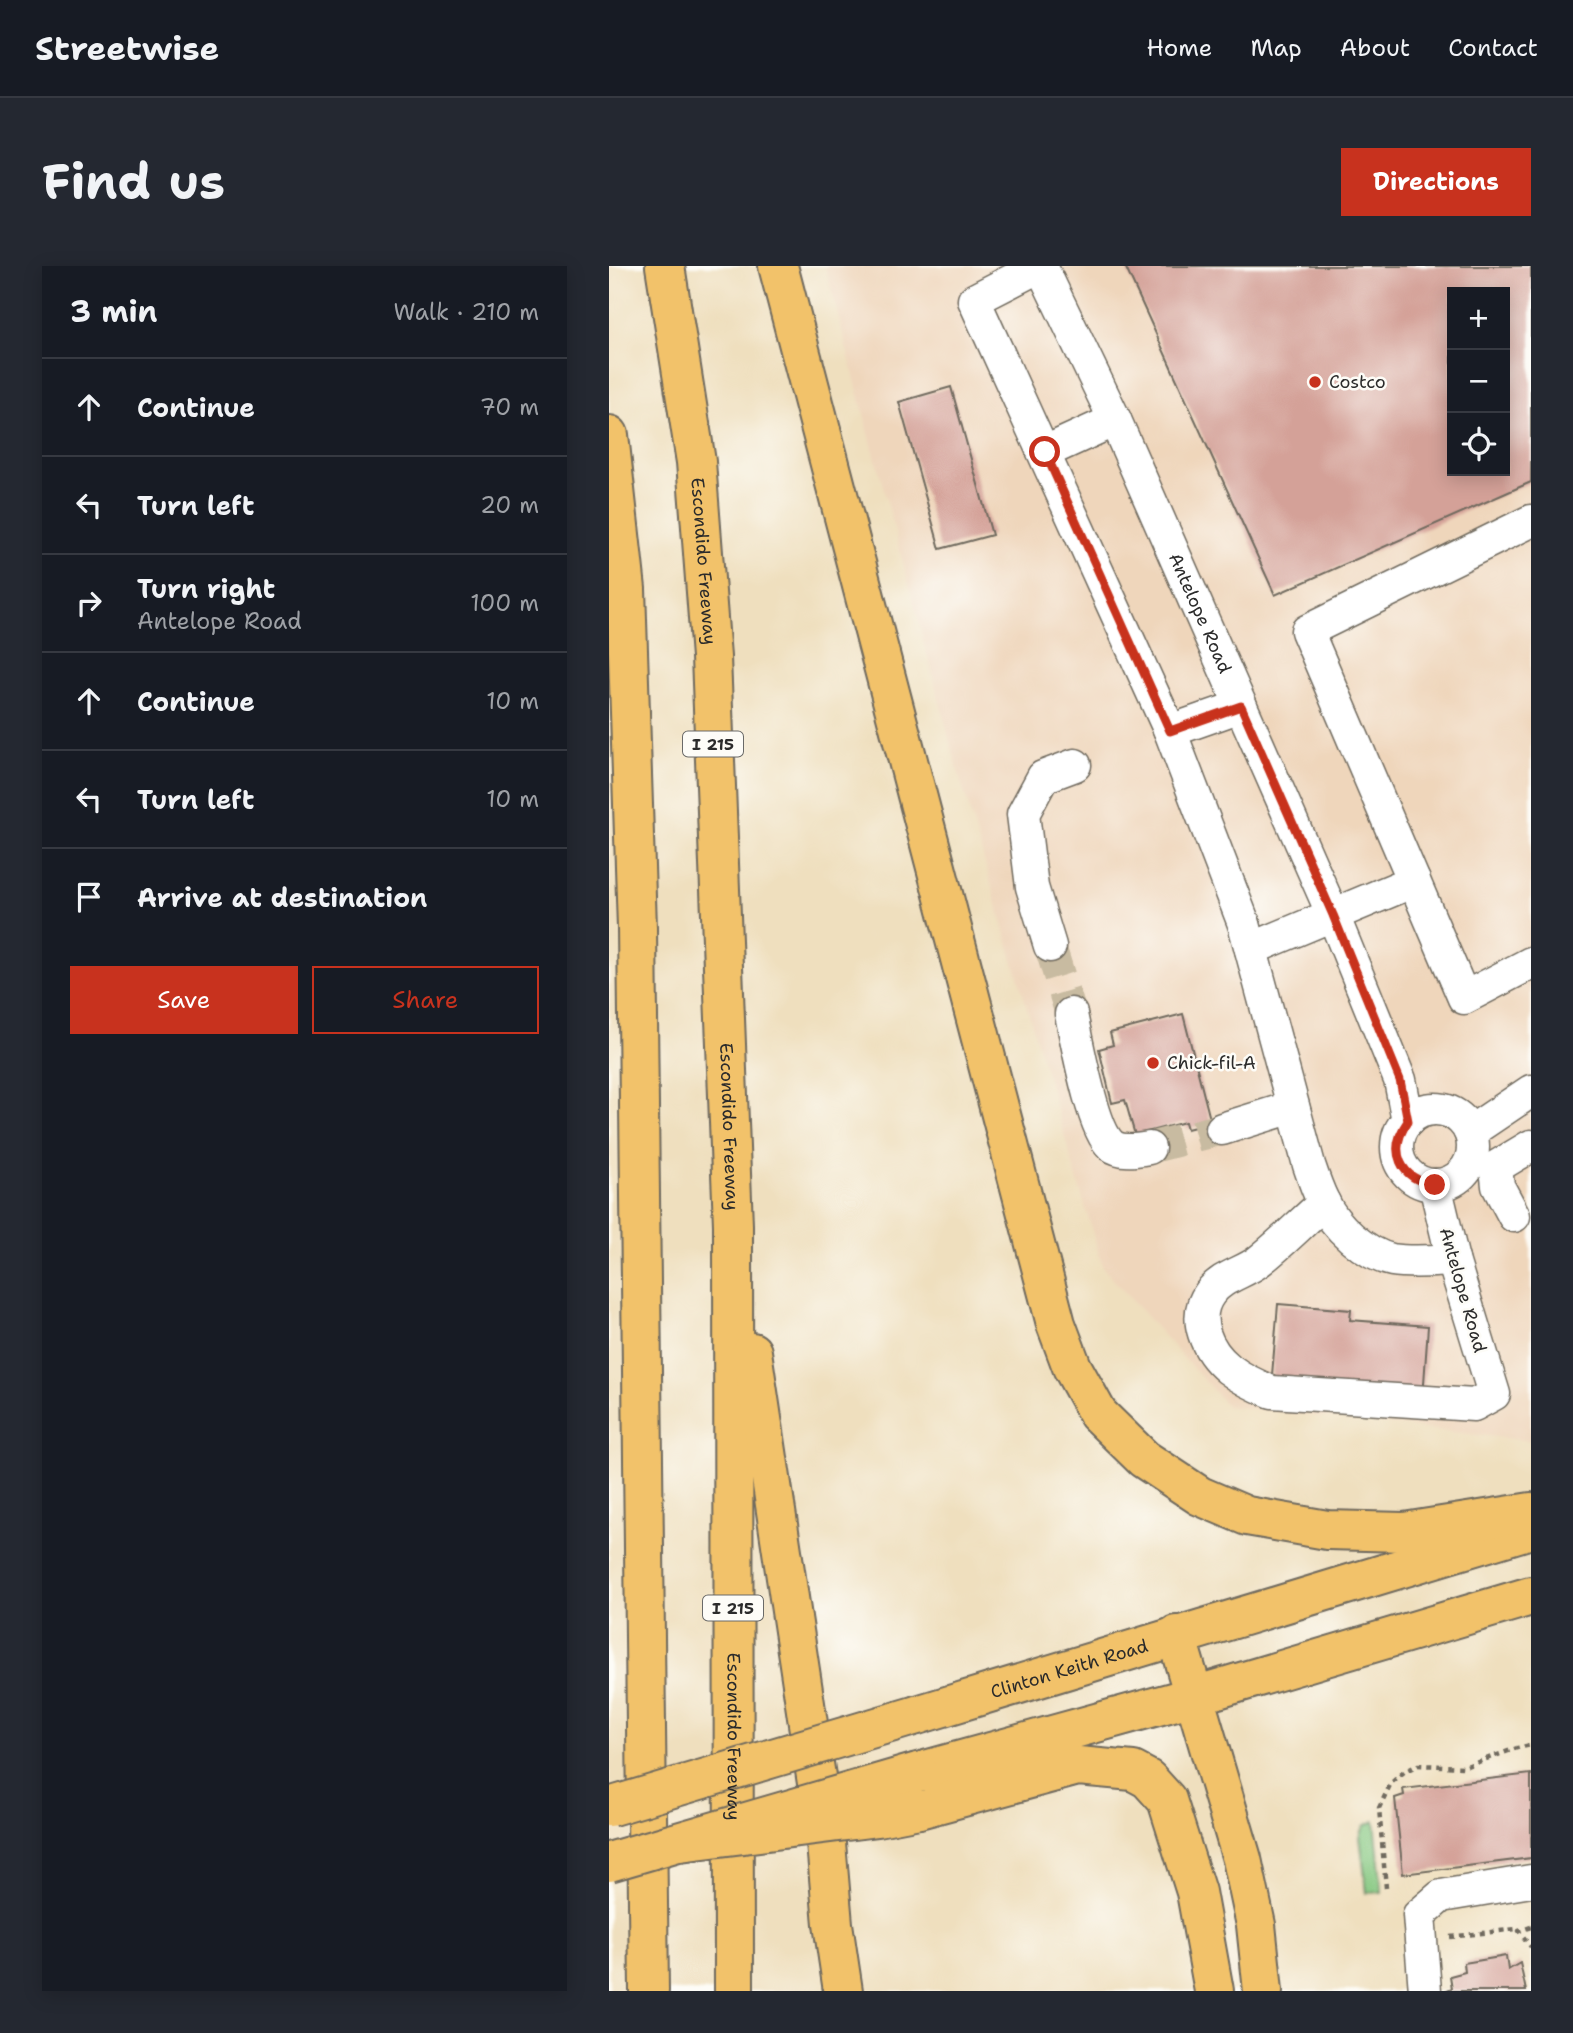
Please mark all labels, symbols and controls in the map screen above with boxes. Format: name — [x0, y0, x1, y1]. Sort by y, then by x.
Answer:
text: Streetwise — [35, 26, 219, 71]
text: Home — [1146, 32, 1212, 64]
text: Map — [1250, 32, 1302, 64]
text: About — [1340, 32, 1410, 64]
text: Contact — [1448, 32, 1538, 64]
button: Directions — [1341, 148, 1531, 216]
text: Find us — [42, 149, 225, 215]
map controls — [1447, 287, 1510, 476]
button: + — [1447, 287, 1510, 350]
text: 3 min — [70, 291, 157, 332]
text: Walk · 210 m — [394, 297, 539, 327]
button: − — [1447, 350, 1510, 413]
place label: Costco — [1329, 370, 1386, 394]
marker: Costco — [1307, 374, 1323, 390]
icon: ahead — [70, 388, 108, 426]
text: Continue — [137, 390, 255, 425]
text: 70 m — [480, 392, 539, 422]
button: locate — [1447, 413, 1510, 476]
route start — [1029, 436, 1060, 467]
street label: Escondido Freeway — [685, 477, 722, 646]
icon: left — [70, 486, 108, 524]
text: Turn left — [137, 488, 254, 523]
text: 20 m — [480, 490, 539, 520]
street label: Antelope Road — [1163, 549, 1237, 677]
text: Turn right — [137, 571, 275, 606]
icon: right — [70, 584, 108, 622]
text: 100 m — [470, 588, 539, 618]
text: Antelope Road — [137, 606, 302, 636]
icon: ahead — [70, 682, 108, 720]
text: Continue — [137, 684, 255, 719]
text: 10 m — [486, 686, 539, 716]
road number: I 215 — [683, 732, 743, 757]
icon: left — [70, 780, 108, 818]
text: Turn left — [137, 782, 254, 817]
text: 10 m — [486, 784, 539, 814]
icon: arrive — [70, 878, 108, 916]
text: Arrive at destination — [137, 880, 427, 915]
button: Save — [70, 966, 298, 1034]
button: Share — [312, 966, 539, 1034]
street label: Escondido Freeway — [714, 1042, 744, 1211]
place label: Chick-fil-A — [1167, 1051, 1256, 1075]
marker: Chick-fil-A — [1145, 1055, 1161, 1071]
route end — [1419, 1169, 1450, 1200]
street label: Antelope Road — [1434, 1225, 1492, 1355]
road number: I 215 — [703, 1596, 763, 1620]
street label: Clinton Keith Road — [988, 1634, 1151, 1704]
street label: Escondido Freeway — [722, 1653, 746, 1821]

